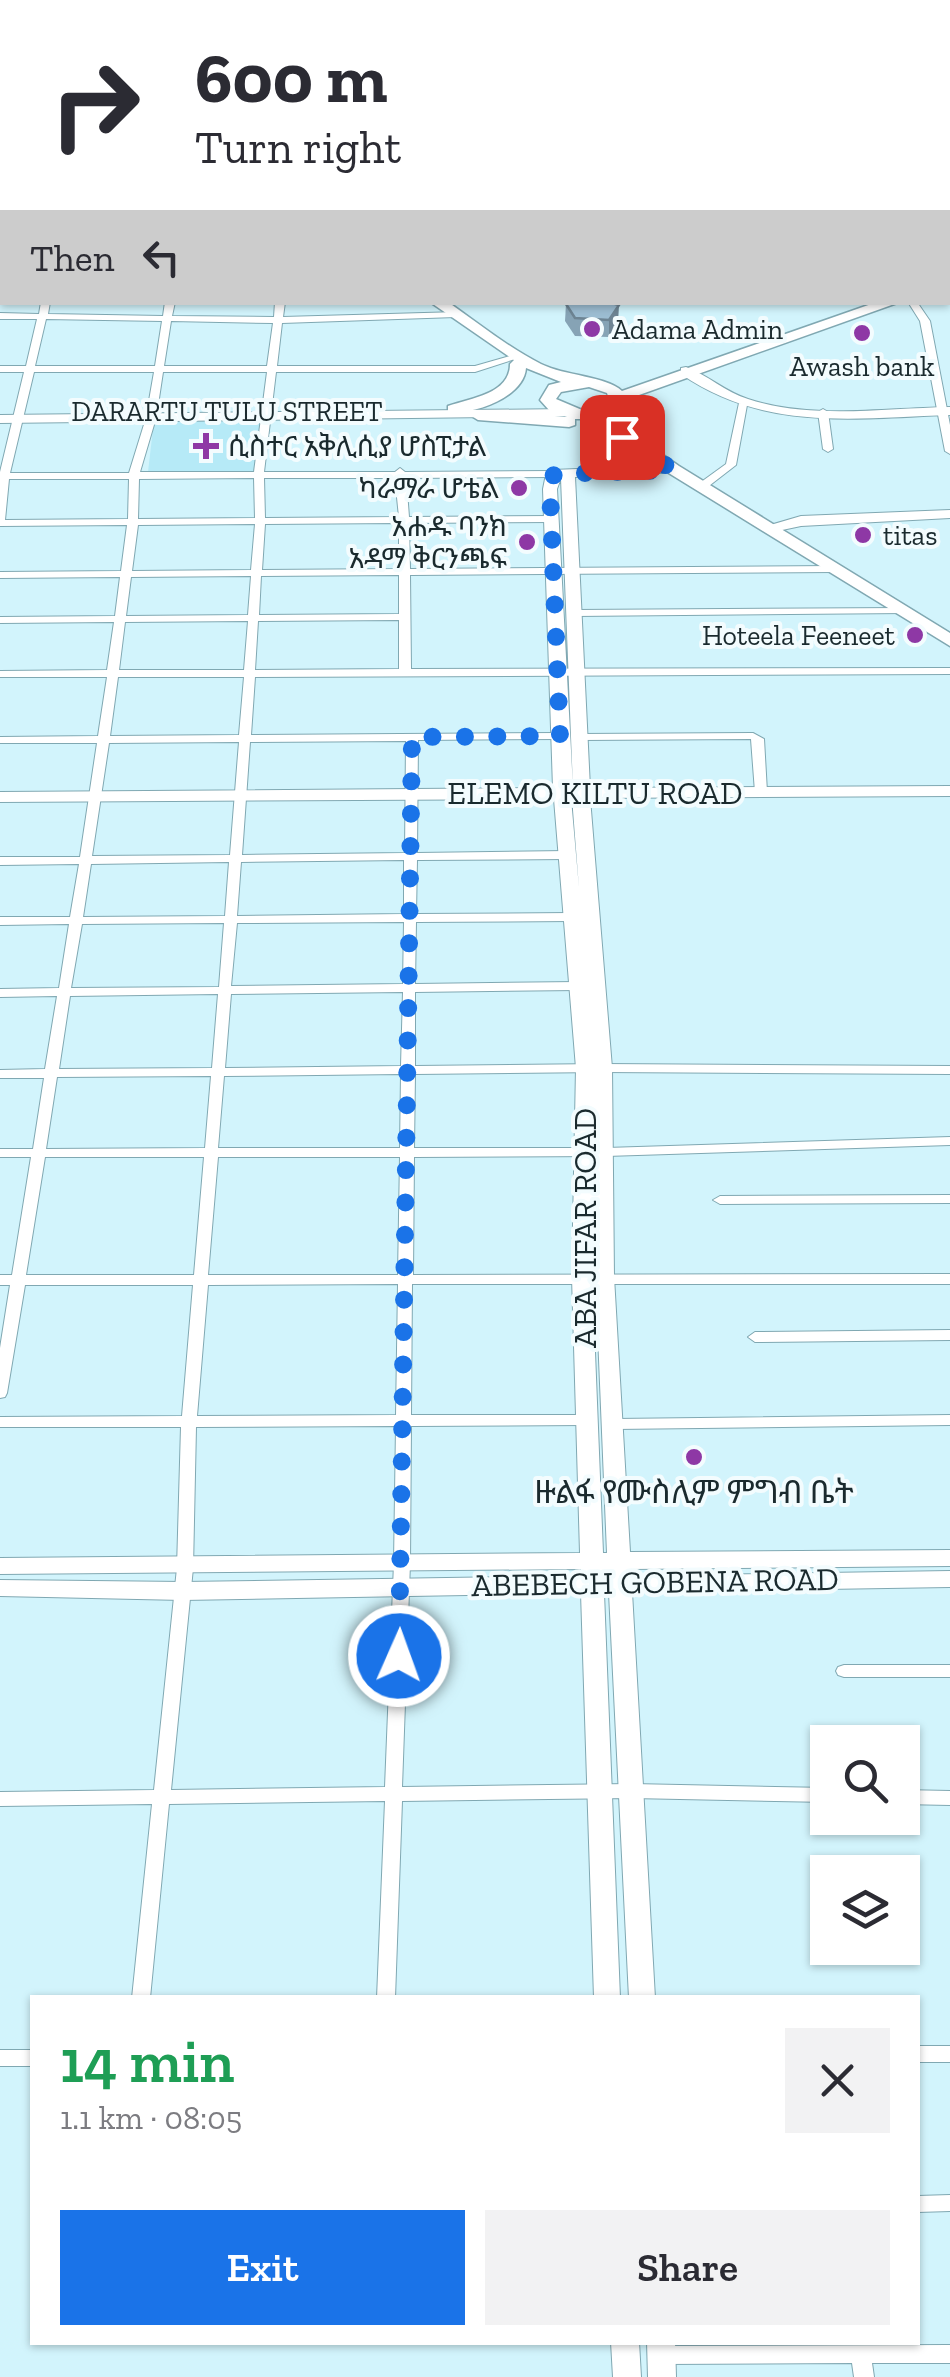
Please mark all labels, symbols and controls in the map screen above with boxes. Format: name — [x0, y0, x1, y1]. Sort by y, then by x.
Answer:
text: 600 m — [195, 36, 388, 120]
icon: right — [30, 40, 160, 170]
text: Turn right — [195, 121, 401, 175]
icon: left — [134, 230, 189, 285]
text: Then — [30, 235, 114, 281]
place label: Adama Admin — [612, 313, 783, 346]
marker: Adama Admin — [581, 318, 603, 340]
marker: Awash bank — [851, 322, 873, 344]
place label: Awash bank — [789, 350, 935, 383]
street label: DARARTU TULU STREET — [71, 395, 383, 428]
pin — [580, 395, 665, 480]
icon: arrive — [595, 410, 650, 465]
place label: ሲስተር አቅሊሲያ ሆስፒታል — [228, 430, 487, 463]
marker: ሲስተር አቅሊሲያ ሆስፒታል — [193, 433, 219, 459]
place label: ካራማራ ሆቴል — [359, 472, 499, 505]
marker: ካራማራ ሆቴል — [508, 477, 530, 499]
place label: አሐዱ ባንክ አዳማ ቅርንጫፍ — [348, 510, 507, 575]
place label: titas — [883, 519, 937, 552]
marker: titas — [852, 524, 874, 546]
marker: አሐዱ ባንክ አዳማ ቅርንጫፍ — [516, 531, 538, 553]
place label: Hoteela Feeneet — [702, 619, 896, 652]
marker: Hoteela Feeneet — [904, 624, 926, 646]
street label: ELEMO KILTU ROAD — [447, 774, 743, 812]
street label: ABA JIFAR ROAD — [566, 1108, 604, 1348]
marker: ዙልፋ የሙስሊም ምግብ ቤት — [683, 1446, 705, 1468]
place label: ዙልፋ የሙስሊም ምግብ ቤት — [534, 1473, 854, 1511]
street label: ABEBECH GOBENA ROAD — [471, 1560, 839, 1604]
position arrow — [347, 1604, 451, 1708]
map controls — [810, 1725, 920, 1965]
button: search — [810, 1725, 920, 1835]
button: layers — [810, 1855, 920, 1965]
text: 14 min — [60, 2025, 234, 2097]
button: close — [785, 2028, 890, 2133]
text: 1.1 km · 08:05 — [60, 2099, 242, 2137]
button: Exit — [60, 2210, 465, 2325]
button: Share — [485, 2210, 890, 2325]

